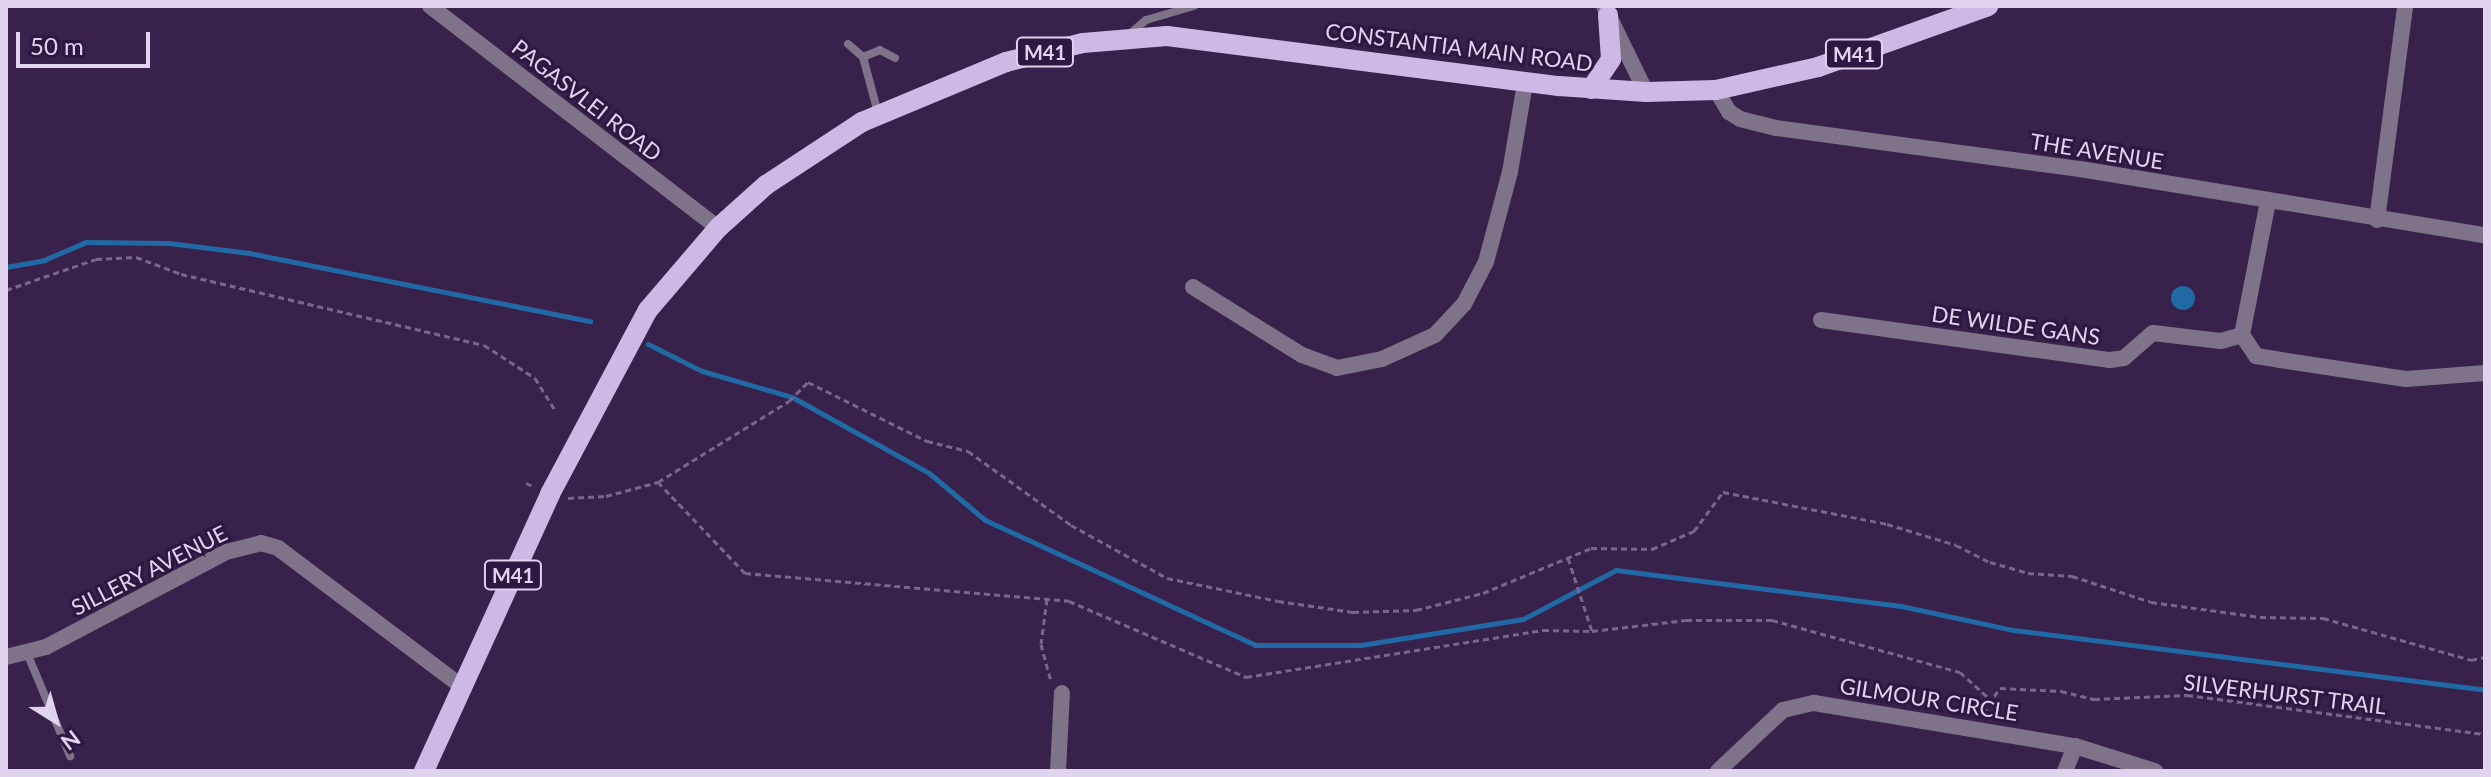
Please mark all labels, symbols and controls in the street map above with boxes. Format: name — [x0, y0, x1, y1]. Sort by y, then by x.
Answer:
scale bar — [20, 16, 154, 66]
street label: CONSTANTIA MAIN ROAD — [1323, 17, 1595, 77]
text: 50 m — [30, 31, 84, 60]
street label: PAGASVLEI ROAD — [507, 34, 667, 166]
road number: M41 — [1015, 36, 1075, 68]
road number: M41 — [1824, 38, 1884, 70]
street label: THE AVENUE — [2028, 127, 2166, 175]
street label: DE WILDE GANS — [1930, 300, 2102, 350]
street label: SILLERY AVENUE — [66, 519, 232, 621]
road number: M41 — [483, 559, 543, 591]
street label: SILVERHURST TRAIL — [2182, 668, 2388, 720]
street label: GILMOUR CIRCLE — [1838, 672, 2020, 726]
north arrow — [16, 681, 96, 761]
text: N — [56, 725, 86, 756]

